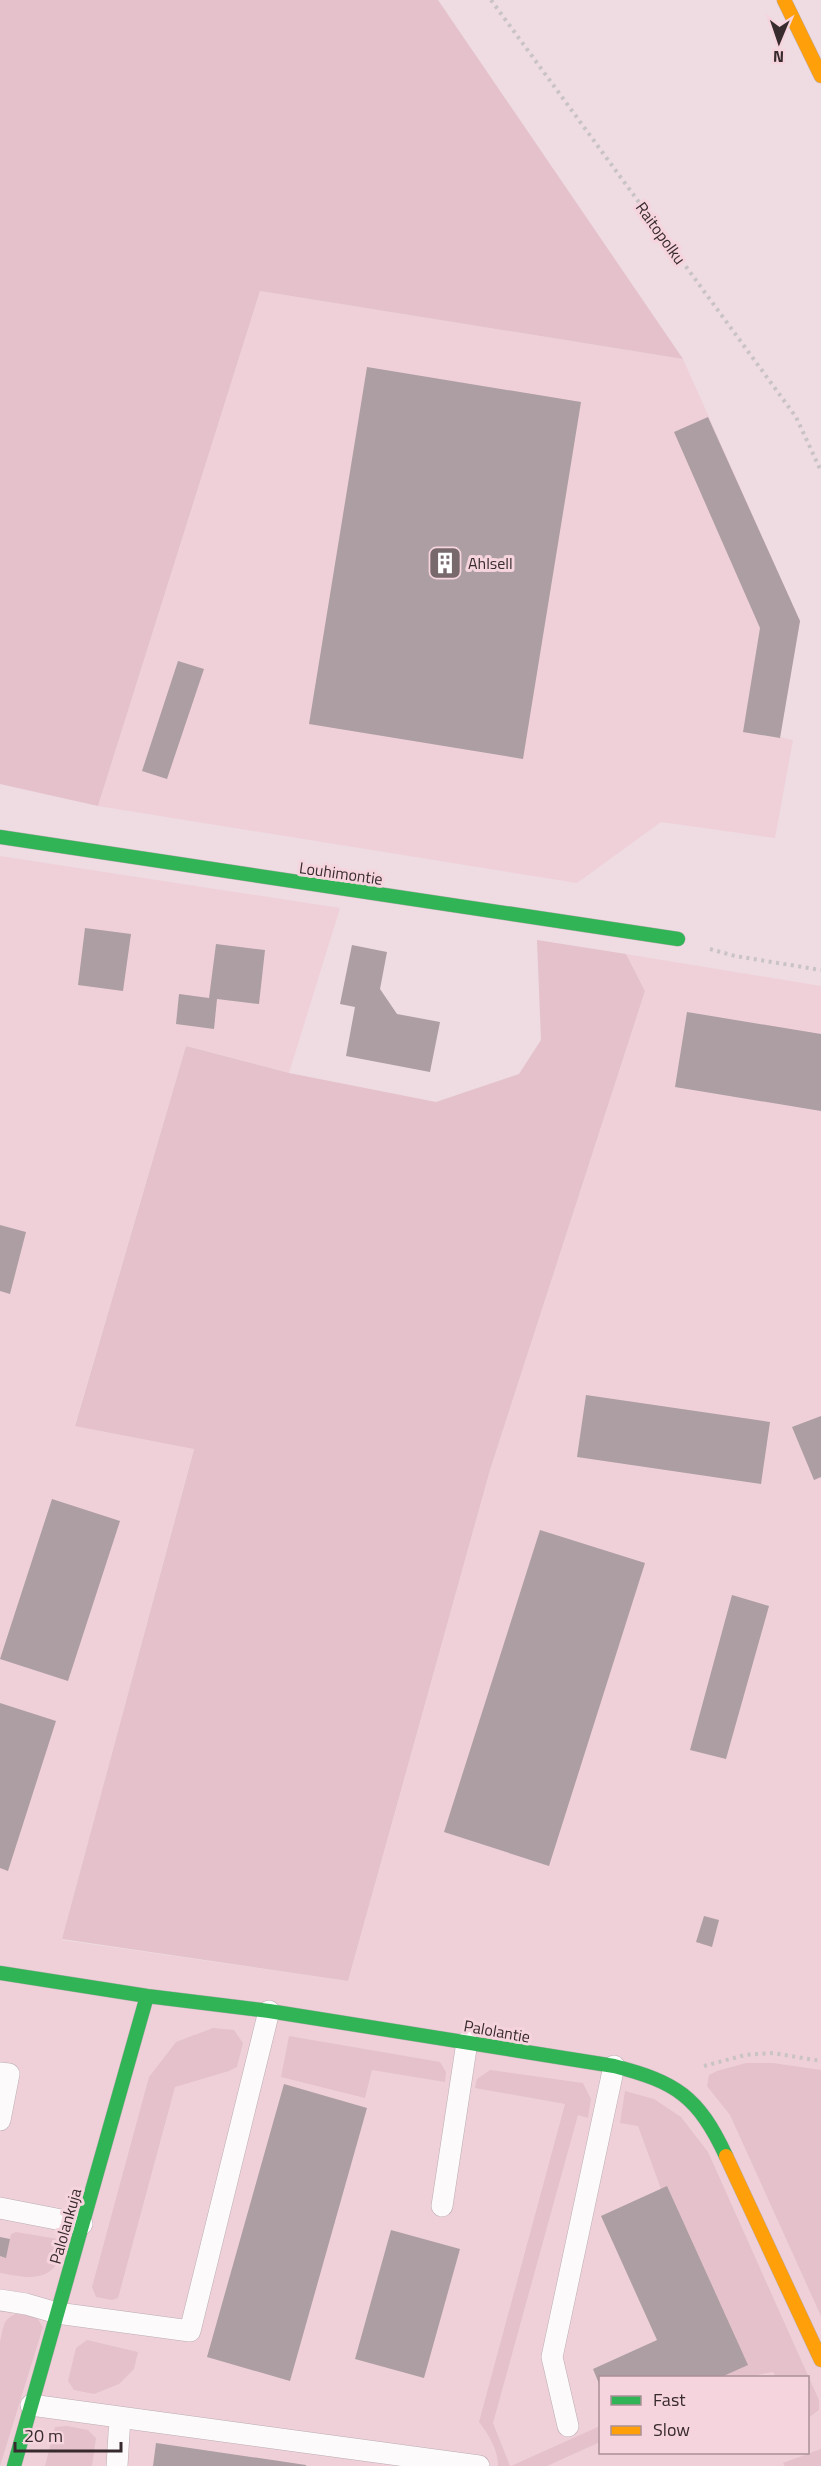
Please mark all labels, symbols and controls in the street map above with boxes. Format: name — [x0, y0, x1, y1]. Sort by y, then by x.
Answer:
north arrow — [749, 12, 809, 72]
text: N — [773, 45, 784, 69]
street label: Raitopolku — [630, 197, 692, 269]
building icon: Ahlsell — [427, 545, 463, 581]
place label: Ahlsell — [468, 551, 513, 575]
street label: Louhimontie — [298, 855, 384, 891]
street label: Palolantie — [462, 2013, 532, 2049]
street label: Palolankuja — [43, 2185, 87, 2267]
legend — [599, 2376, 809, 2454]
text: Fast — [653, 2386, 686, 2413]
scale bar — [15, 2415, 122, 2453]
text: Slow — [653, 2416, 690, 2443]
text: 20 m — [24, 2422, 63, 2449]

